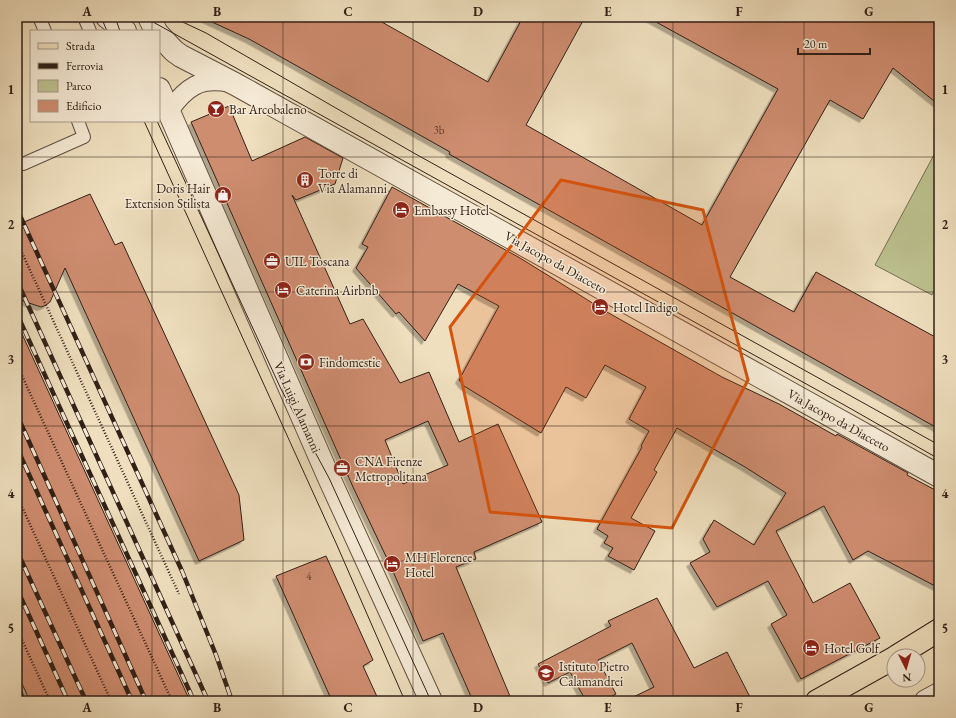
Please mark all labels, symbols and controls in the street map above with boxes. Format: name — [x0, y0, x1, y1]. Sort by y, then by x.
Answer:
text: A — [81, 3, 92, 20]
text: B — [213, 3, 221, 20]
text: C — [343, 3, 353, 20]
text: D — [473, 3, 483, 20]
text: E — [604, 3, 612, 20]
text: F — [735, 3, 743, 20]
text: G — [864, 3, 874, 20]
legend — [30, 30, 160, 122]
scale bar — [798, 30, 870, 56]
text: 20 m — [804, 36, 828, 52]
text: Strada — [66, 38, 95, 54]
text: Ferrovia — [66, 58, 103, 74]
text: Parco — [66, 78, 91, 94]
text: 1 — [8, 81, 15, 98]
text: 1 — [942, 81, 949, 98]
text: Edificio — [66, 98, 102, 114]
bar icon: Bar Arcobaleno — [206, 99, 226, 119]
place label: Bar Arcobaleno — [229, 101, 307, 118]
house number: 3b — [434, 123, 445, 137]
place label: Torre di Via Alamanni — [318, 165, 387, 197]
building icon: Torre di Via Alamanni — [295, 170, 315, 190]
place label: Doris Hair Extension Stilista — [125, 180, 211, 212]
shop icon: Doris Hair Extension Stilista — [213, 185, 233, 205]
hotel icon: Embassy Hotel — [391, 200, 411, 220]
place label: Embassy Hotel — [414, 202, 489, 219]
text: 2 — [8, 216, 15, 233]
text: 2 — [942, 216, 949, 233]
street label: Via Jacopo da Diacceto — [502, 227, 610, 298]
office icon: UIL Toscana — [262, 251, 282, 271]
place label: UIL Toscana — [285, 253, 350, 270]
hotel icon: Caterina Airbnb — [273, 280, 293, 300]
place label: Caterina Airbnb — [296, 282, 379, 299]
hotel icon: Hotel Indigo — [590, 297, 610, 317]
place label: Hotel Indigo — [613, 299, 678, 316]
text: 3 — [8, 351, 15, 368]
text: 3 — [942, 351, 949, 368]
bank icon: Findomestic — [296, 352, 316, 372]
place label: Findomestic — [319, 354, 381, 371]
street label: Via Luigi Alamanni — [270, 359, 325, 455]
street label: Via Jacopo da Diacceto — [785, 385, 893, 456]
place label: CNA Firenze Metropolitana — [355, 453, 428, 485]
office icon: CNA Firenze Metropolitana — [332, 458, 352, 478]
text: 4 — [8, 485, 15, 502]
text: 4 — [942, 485, 949, 502]
place label: MH Florence Hotel — [405, 549, 472, 581]
hotel icon: MH Florence Hotel — [382, 554, 402, 574]
house number: 4 — [306, 569, 312, 583]
text: 5 — [8, 620, 14, 637]
text: 5 — [942, 620, 948, 637]
hotel icon: Hotel Golf — [801, 638, 821, 658]
place label: Hotel Golf — [824, 640, 881, 657]
north arrow — [886, 648, 926, 688]
place label: Istituto Pietro Calamandrei — [559, 658, 629, 690]
school or university icon: Istituto Pietro Calamandrei — [536, 663, 556, 683]
text: N — [902, 671, 912, 685]
text: A — [81, 699, 92, 716]
text: B — [213, 699, 221, 716]
text: C — [343, 699, 353, 716]
text: D — [473, 699, 483, 716]
text: E — [604, 699, 612, 716]
text: F — [735, 699, 743, 716]
text: G — [864, 699, 874, 716]

